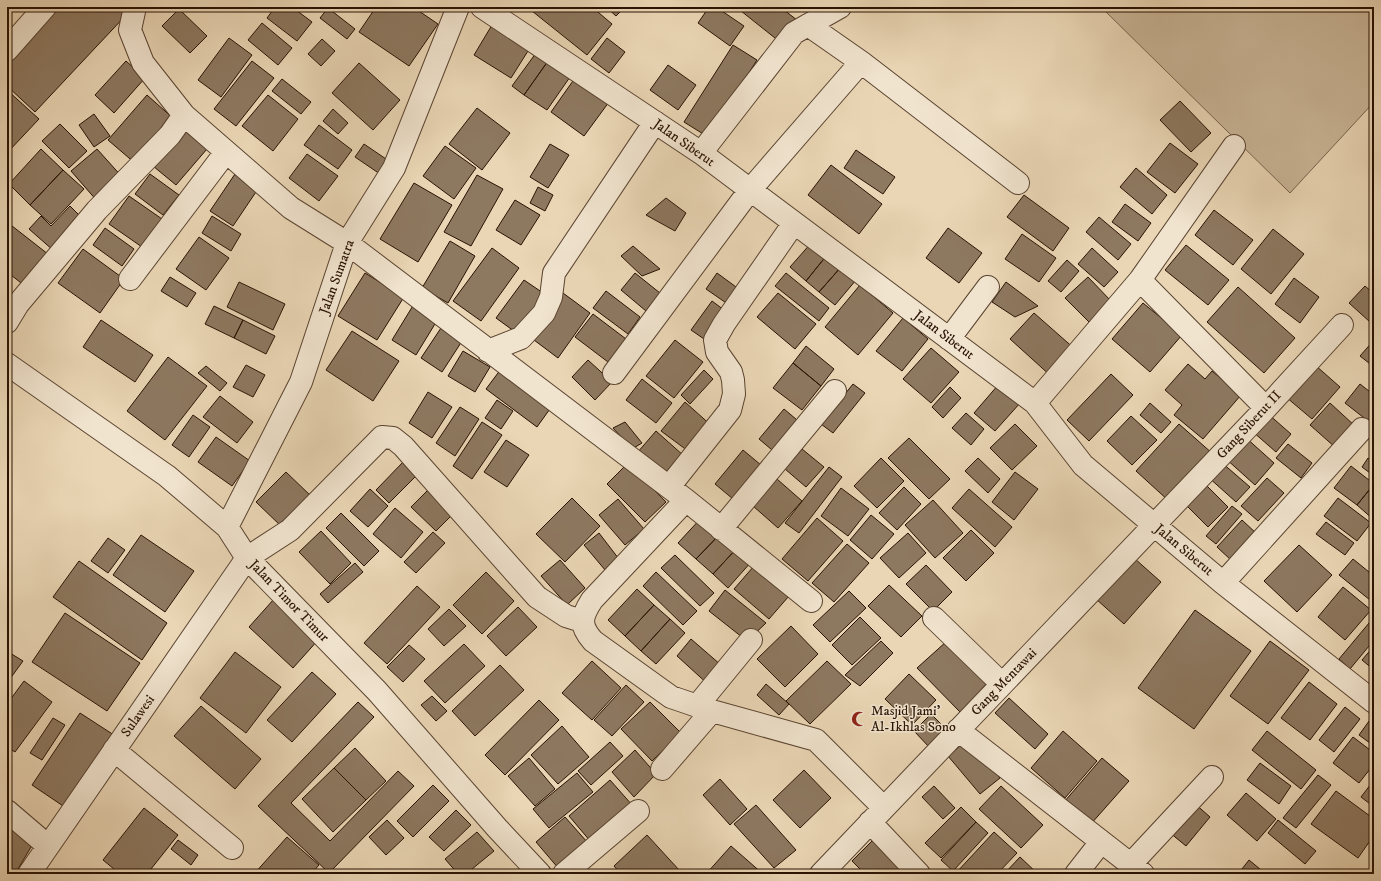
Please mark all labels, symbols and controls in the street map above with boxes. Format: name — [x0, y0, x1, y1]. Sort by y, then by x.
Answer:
street label: Jalan Siberut — [648, 114, 719, 171]
street label: Jalan Sumatra — [315, 237, 359, 319]
street label: Jalan Siberut — [908, 305, 978, 364]
street label: Gang Siberut II — [1213, 387, 1285, 463]
street label: Jalan Siberut — [1149, 519, 1218, 580]
street label: Jalan Timor Timur — [244, 555, 333, 647]
street label: Gang Mentawai — [967, 644, 1041, 720]
street label: Sulawesi — [117, 691, 159, 741]
place label: Masjid Jami' Al-Ikhlas Sono — [871, 702, 956, 736]
mosque icon: Masjid Jami' Al-Ikhlas Sono — [850, 710, 868, 728]

